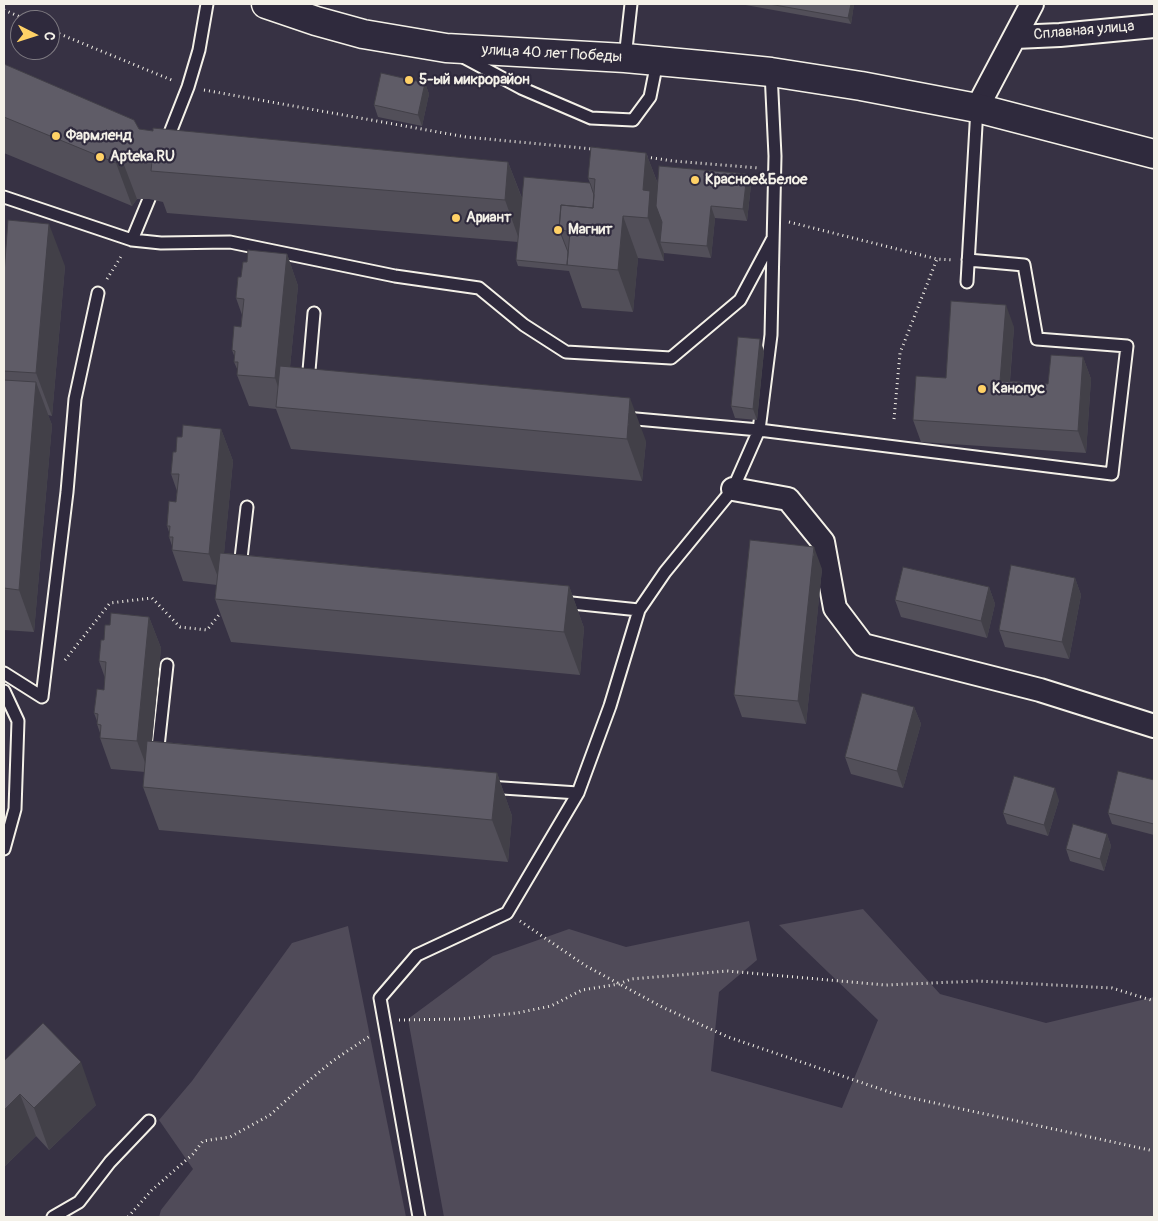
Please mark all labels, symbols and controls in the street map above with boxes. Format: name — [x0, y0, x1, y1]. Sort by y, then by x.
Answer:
north arrow — [10, 10, 60, 60]
street label: Сплавная улица — [1033, 18, 1135, 44]
text: С — [41, 31, 58, 41]
street label: улица 40 лет Победы — [481, 41, 623, 67]
place label: 5-ый микрорайон — [419, 71, 530, 89]
marker: 5-ый микрорайон — [403, 74, 415, 86]
place label: Фармленд — [66, 127, 132, 145]
marker: Фармленд — [50, 130, 62, 142]
place label: Apteka.RU — [110, 148, 175, 166]
marker: Apteka.RU — [94, 151, 106, 163]
place label: Красное&Белое — [705, 171, 807, 189]
marker: Красное&Белое — [689, 174, 701, 186]
place label: Ариант — [466, 209, 511, 227]
marker: Ариант — [450, 212, 462, 224]
place label: Магнит — [568, 221, 613, 239]
marker: Магнит — [552, 224, 564, 236]
place label: Канопус — [992, 380, 1045, 398]
marker: Канопус — [976, 383, 988, 395]

